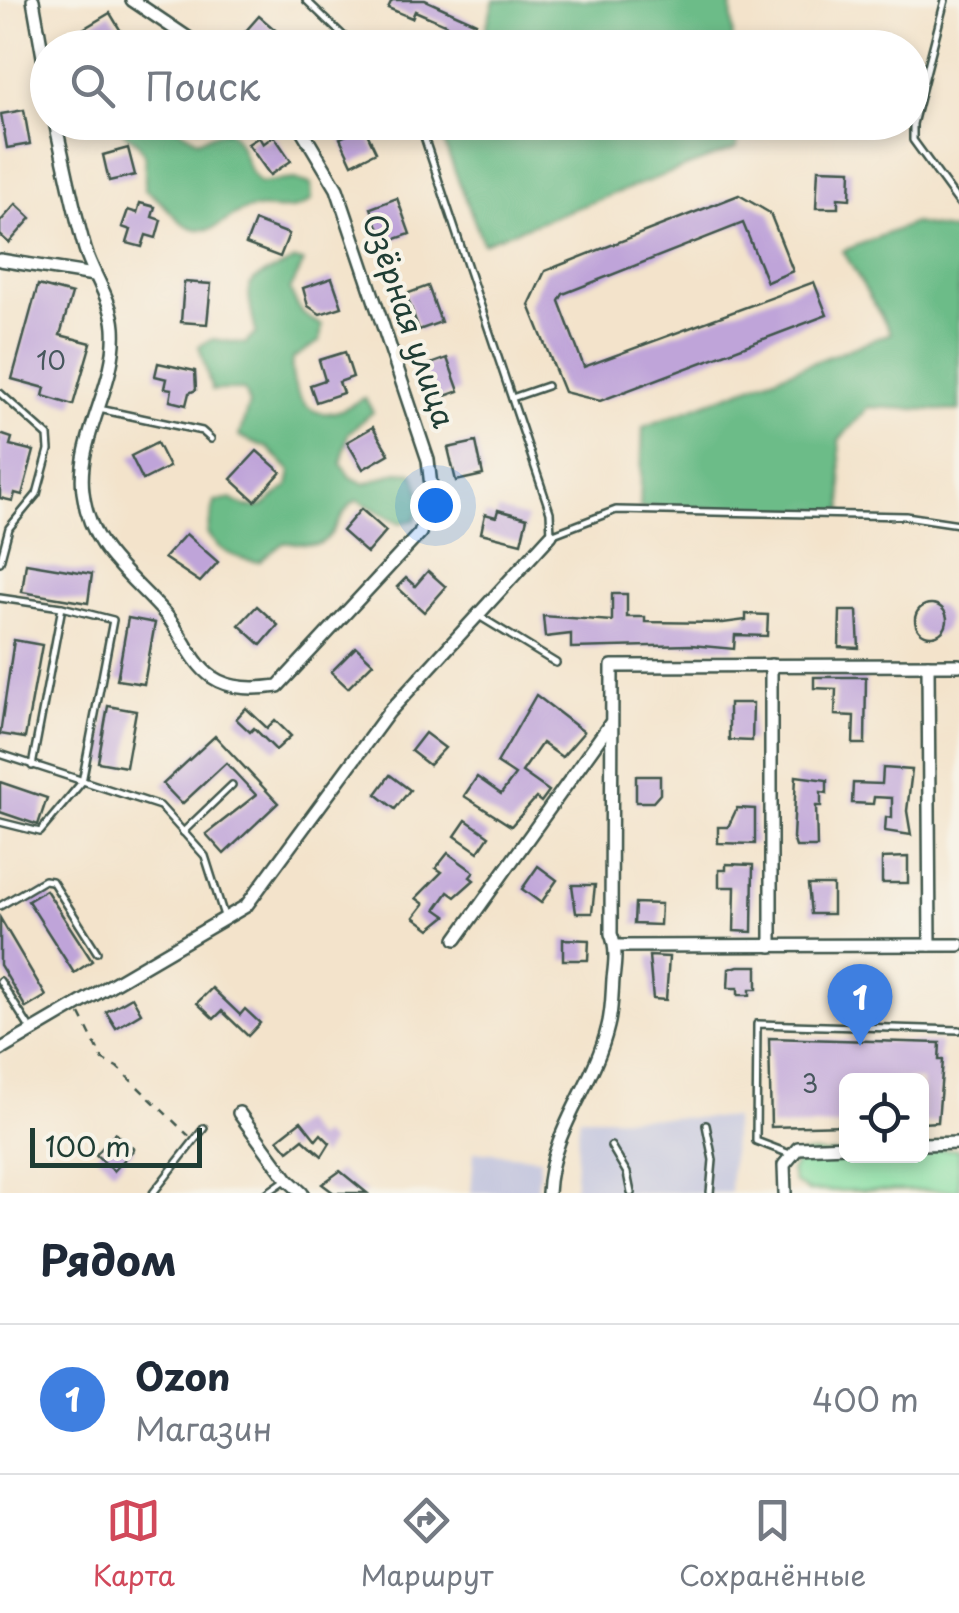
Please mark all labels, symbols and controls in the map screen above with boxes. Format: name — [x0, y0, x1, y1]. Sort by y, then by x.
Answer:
search box — [30, 30, 929, 140]
text: Поиск — [145, 57, 260, 114]
icon: search — [65, 58, 120, 113]
street label: Озёрная улица — [353, 207, 468, 434]
house number: 10 — [36, 341, 66, 379]
your location — [410, 480, 461, 531]
pin: 1 — [828, 964, 892, 1046]
house number: 3 — [802, 1064, 818, 1102]
map controls — [839, 1073, 929, 1163]
button: locate — [839, 1073, 929, 1163]
scale bar — [30, 1123, 202, 1168]
text: 100 m — [45, 1124, 131, 1167]
text: Рядом — [40, 1227, 177, 1290]
text: Ozon — [135, 1347, 231, 1404]
text: 1 — [65, 1375, 80, 1423]
text: 400 m — [812, 1375, 919, 1423]
text: Магазин — [135, 1404, 272, 1452]
tab: Карта — [93, 1493, 175, 1596]
tab: Маршрут — [361, 1493, 493, 1596]
tab: Сохранённые — [679, 1493, 866, 1596]

